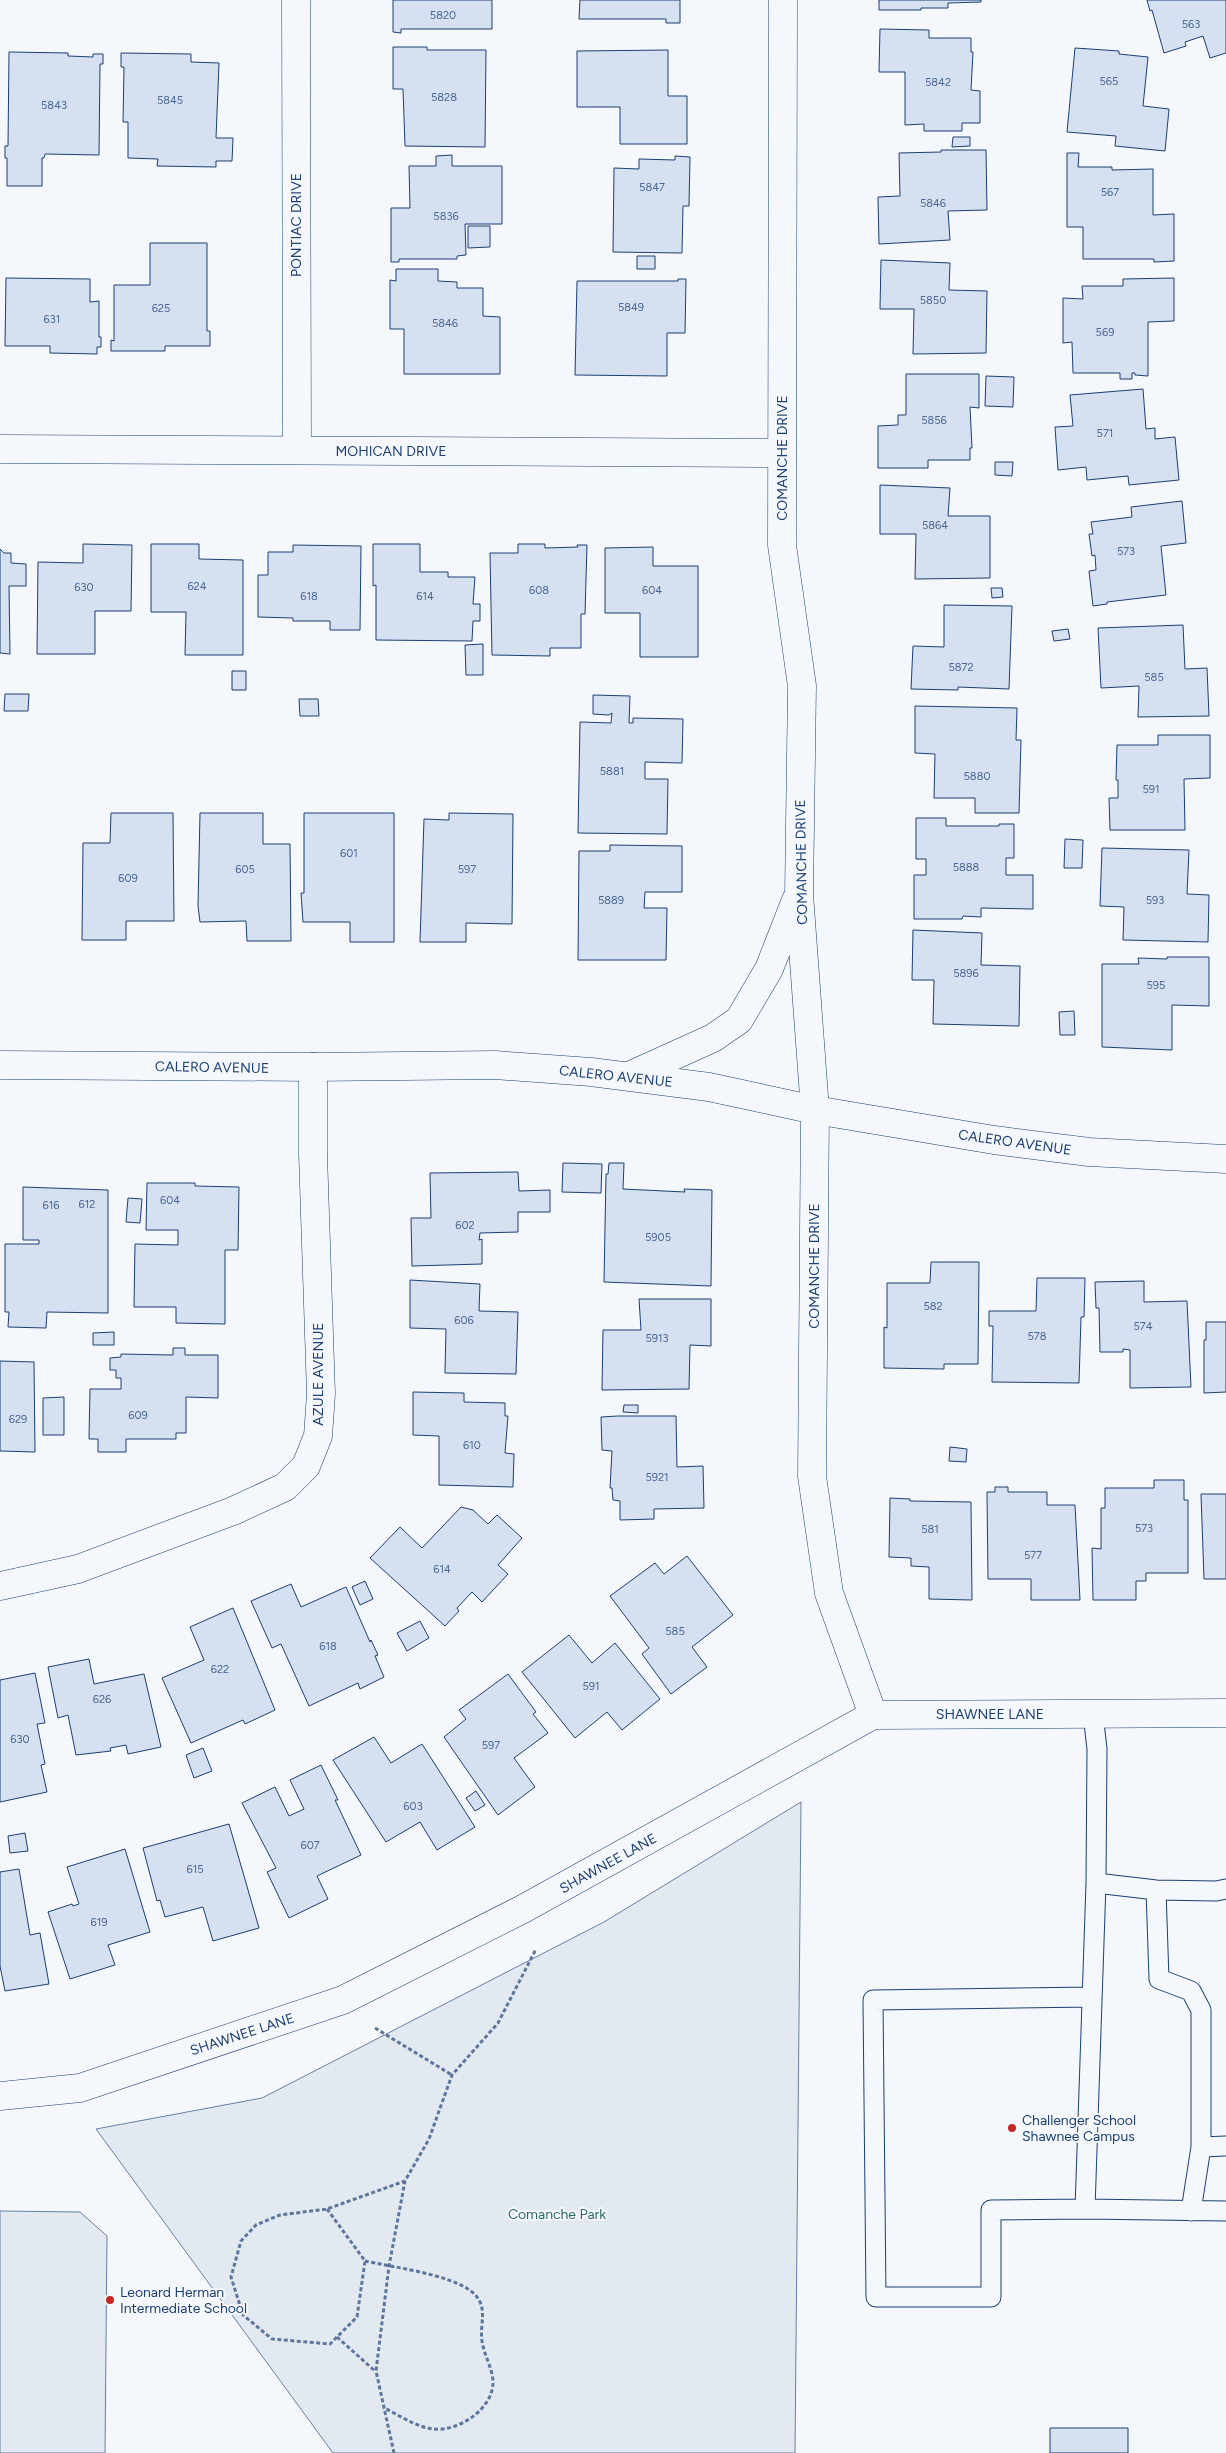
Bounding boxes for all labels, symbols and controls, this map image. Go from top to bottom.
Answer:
house number: 5820 [430,9,456,22]
house number: 563 [1182,18,1200,31]
house number: 565 [1100,75,1118,88]
house number: 5842 [925,76,951,89]
house number: 5828 [431,91,457,104]
house number: 5845 [157,94,183,107]
house number: 5843 [41,99,67,112]
street label: PONTIAC DRIVE [288,173,305,277]
house number: 5847 [639,181,665,194]
house number: 567 [1101,186,1119,199]
house number: 5846 [920,197,946,210]
house number: 5836 [433,210,459,223]
house number: 5850 [920,294,946,307]
house number: 5849 [618,301,644,314]
house number: 625 [152,302,170,315]
house number: 631 [44,313,60,326]
house number: 5846 [432,317,458,330]
house number: 569 [1096,326,1114,339]
street label: COMANCHE DRIVE [774,395,791,521]
house number: 5856 [921,414,947,427]
house number: 571 [1097,427,1113,440]
street label: MOHICAN DRIVE [335,443,447,460]
house number: 5864 [922,519,948,532]
house number: 573 [1117,545,1135,558]
house number: 624 [187,580,207,593]
house number: 630 [74,581,94,594]
house number: 608 [529,584,549,597]
house number: 604 [642,584,662,597]
house number: 618 [300,590,318,603]
house number: 614 [416,590,434,603]
house number: 5872 [948,661,974,674]
house number: 585 [1144,671,1164,684]
house number: 5881 [600,765,624,778]
house number: 5880 [964,770,990,783]
house number: 591 [1142,783,1160,796]
street label: COMANCHE DRIVE [792,799,811,925]
house number: 601 [340,847,358,860]
house number: 5888 [953,861,980,874]
house number: 605 [235,863,255,876]
house number: 597 [458,863,476,876]
house number: 609 [118,872,138,885]
house number: 5889 [598,894,624,907]
house number: 593 [1146,894,1164,907]
house number: 5896 [953,967,979,980]
house number: 595 [1147,979,1165,992]
street label: CALERO AVENUE [155,1058,269,1077]
street label: CALERO AVENUE [558,1062,674,1091]
street label: CALERO AVENUE [957,1126,1073,1159]
house number: 604 [160,1194,180,1207]
house number: 612 [79,1198,95,1211]
house number: 616 [43,1199,60,1212]
street label: COMANCHE DRIVE [806,1203,823,1329]
house number: 602 [455,1219,475,1232]
house number: 5905 [645,1231,671,1244]
house number: 582 [923,1300,943,1313]
house number: 606 [454,1314,474,1327]
house number: 574 [1133,1320,1153,1333]
street label: AZULE AVENUE [310,1322,327,1426]
house number: 578 [1028,1330,1047,1343]
house number: 5913 [645,1332,669,1345]
house number: 609 [128,1409,148,1422]
house number: 629 [9,1413,27,1426]
house number: 610 [463,1439,481,1452]
house number: 5921 [645,1471,669,1484]
house number: 573 [1135,1522,1153,1535]
house number: 581 [921,1523,939,1536]
house number: 577 [1024,1549,1042,1562]
house number: 614 [433,1563,451,1576]
house number: 585 [665,1625,685,1638]
house number: 618 [319,1640,337,1653]
house number: 622 [211,1663,229,1676]
house number: 591 [582,1680,600,1693]
house number: 626 [93,1693,111,1706]
street label: SHAWNEE LANE [936,1706,1044,1723]
house number: 630 [10,1733,30,1746]
house number: 597 [482,1739,500,1752]
house number: 603 [403,1800,423,1813]
street label: SHAWNEE LANE [557,1830,660,1897]
house number: 607 [300,1839,320,1852]
house number: 615 [186,1863,204,1876]
house number: 619 [91,1916,108,1929]
street label: SHAWNEE LANE [188,2010,296,2059]
place label: Challenger School Shawnee Campus [1022,2112,1136,2145]
marker: Challenger School Shawnee Campus [1006,2122,1018,2134]
park label: Comanche Park [508,2206,606,2223]
place label: Leonard Herman Intermediate School [120,2284,247,2317]
marker: Leonard Herman Intermediate School [104,2294,116,2306]

